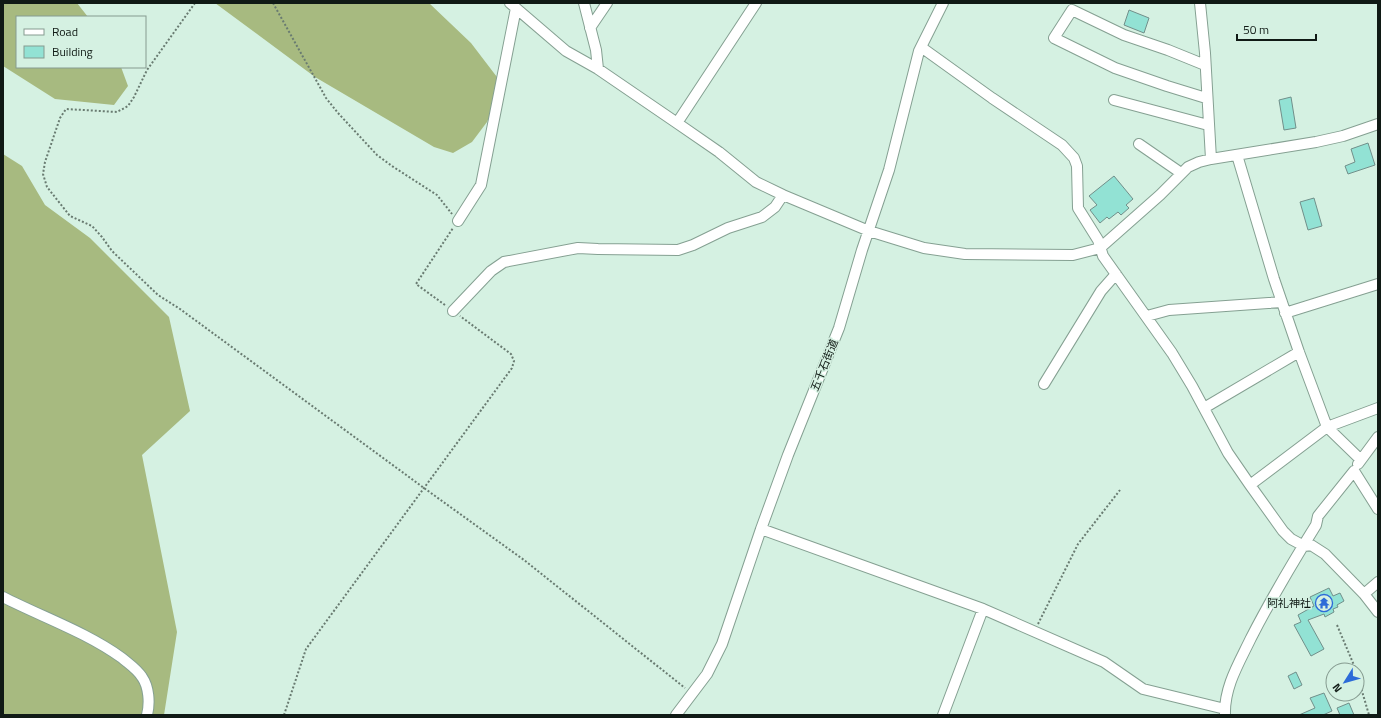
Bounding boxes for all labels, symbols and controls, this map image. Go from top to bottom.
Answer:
legend [16,16,146,68]
scale bar [1237,16,1316,42]
text: 50 m [1243,20,1269,39]
text: Road [52,22,78,41]
text: Building [52,42,93,61]
street label: 五千石街道 [806,337,842,393]
temple icon: 阿礼神社 [1314,593,1334,613]
place label: 阿礼神社 [1267,595,1311,611]
north arrow [1325,662,1365,702]
text: N [1328,680,1346,696]

